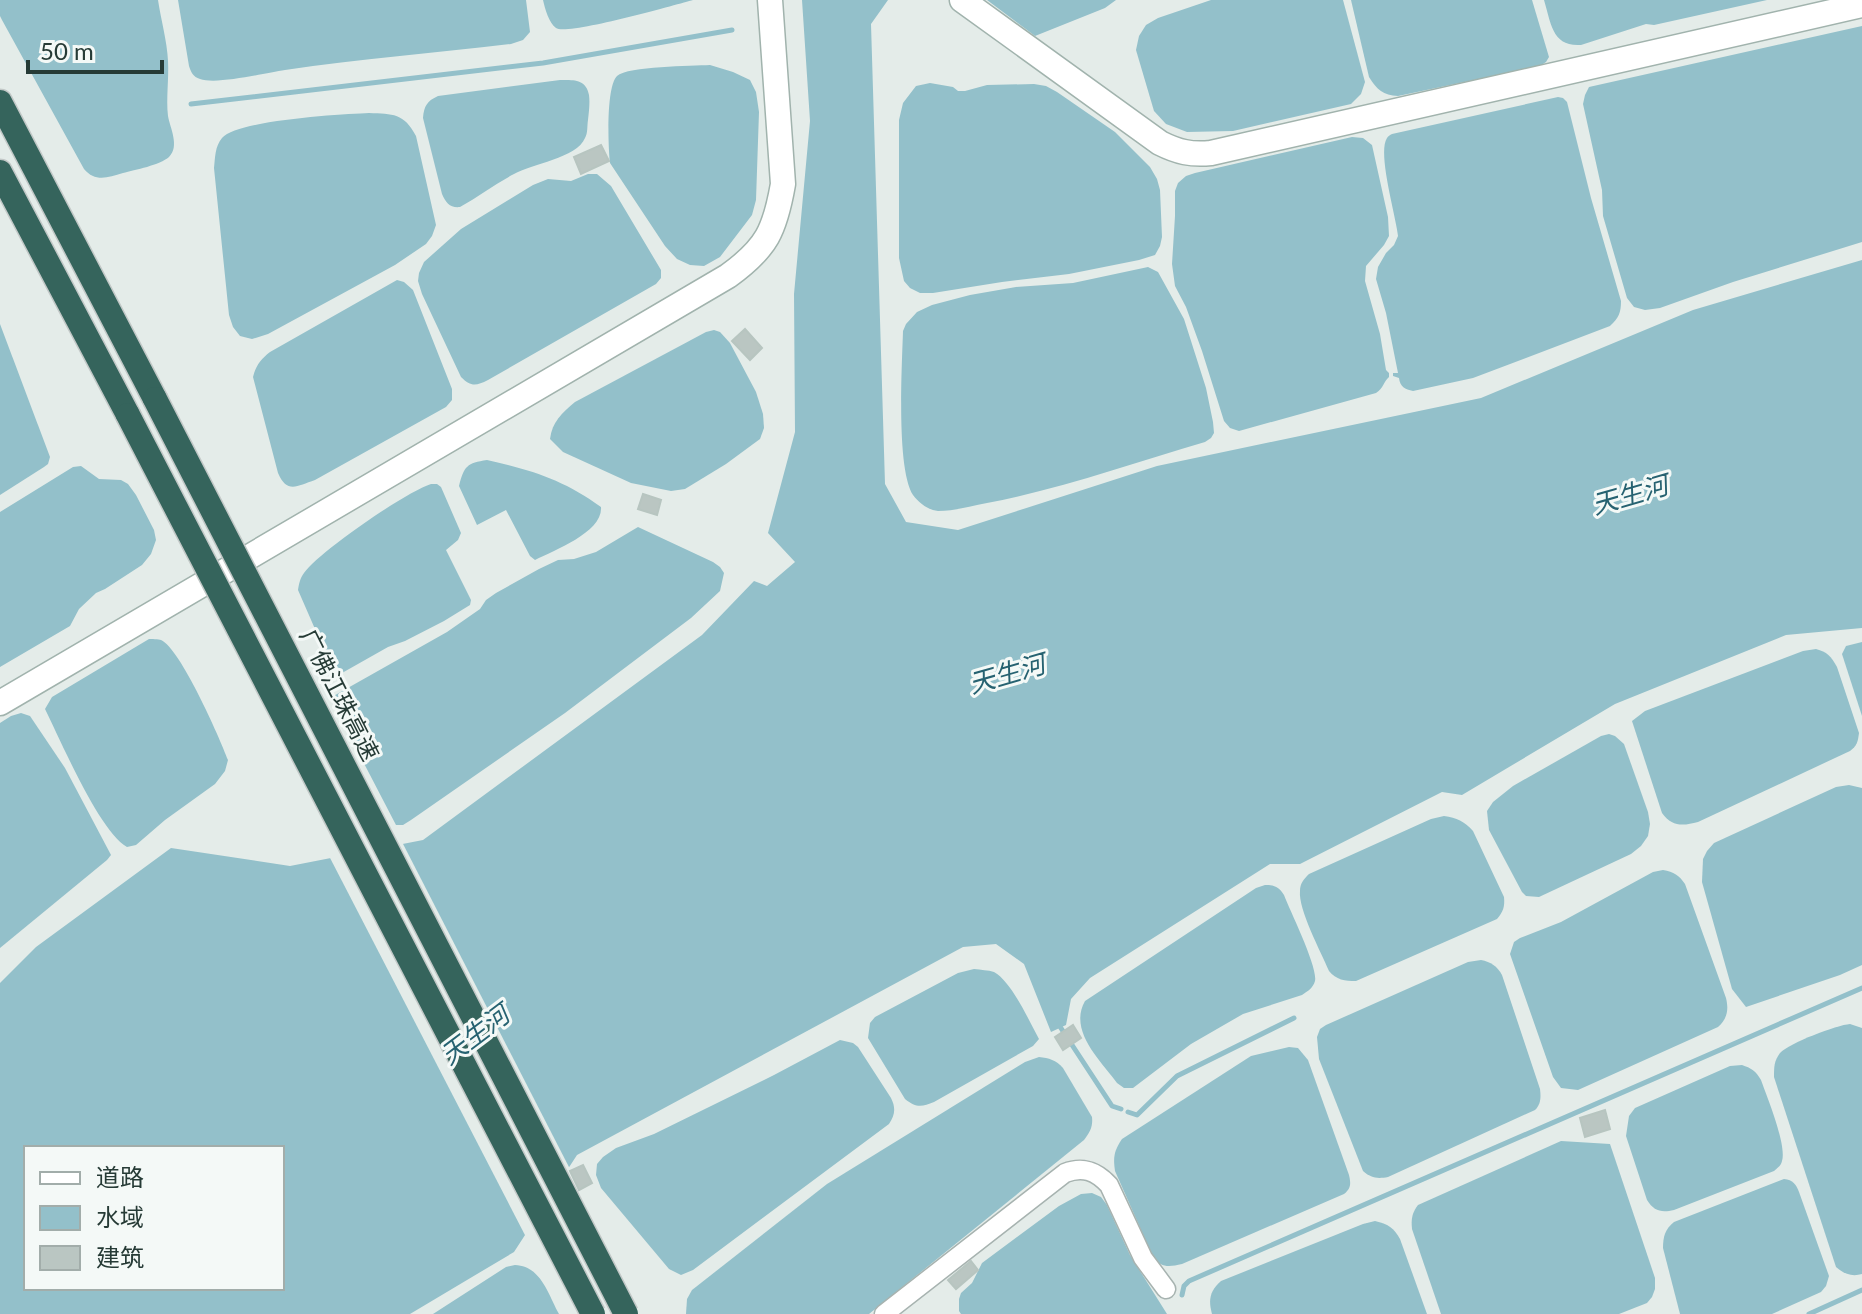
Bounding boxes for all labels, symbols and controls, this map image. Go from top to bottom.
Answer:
scale bar [28,24,162,74]
text: 50 m [40,36,94,65]
water label: 天生河 [1588,467,1676,520]
street label: 广佛江珠高速 [295,624,386,765]
water label: 天生河 [965,646,1053,699]
water label: 天生河 [434,995,519,1070]
legend [24,1146,284,1290]
text: 道路 [96,1162,144,1191]
text: 水域 [96,1202,144,1231]
text: 建筑 [96,1242,144,1271]

